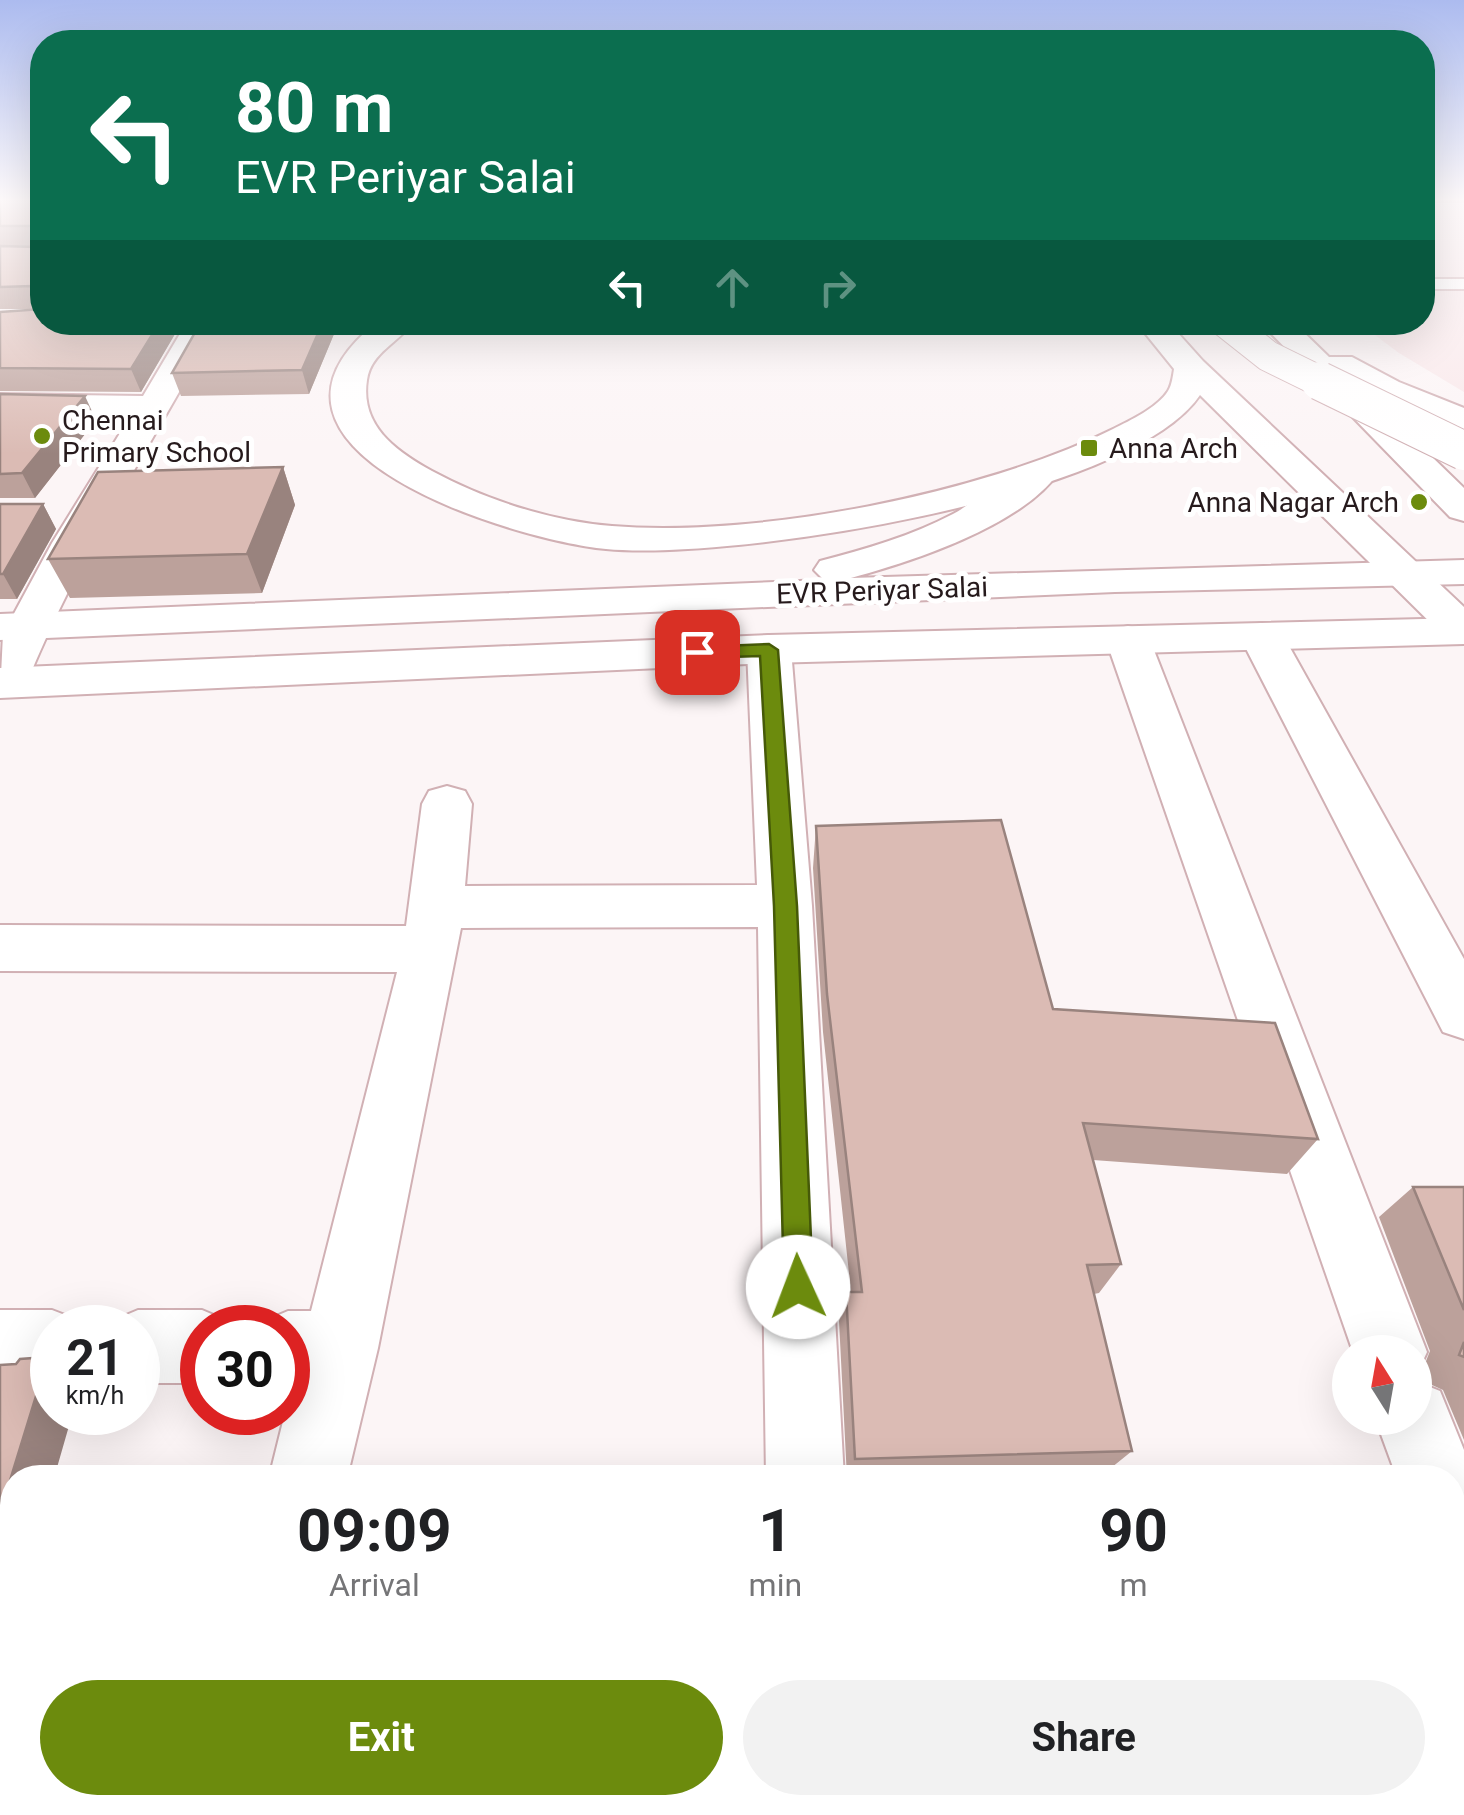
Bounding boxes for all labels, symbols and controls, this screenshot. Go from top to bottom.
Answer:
text: 80 m [235,67,393,149]
icon: left [70,70,200,200]
text: EVR Periyar Salai [235,151,576,204]
icon: left [600,260,655,315]
icon: ahead [705,260,760,315]
icon: right [810,260,865,315]
place label: Chennai Primary School [62,404,251,469]
marker: Chennai Primary School [31,425,53,447]
place label: Anna Arch [1109,432,1238,465]
marker: Anna Arch [1078,437,1100,459]
place label: Anna Nagar Arch [1187,486,1399,519]
marker: Anna Nagar Arch [1408,491,1430,513]
street label: EVR Periyar Salai [776,570,989,611]
pin [655,610,740,695]
icon: arrive [670,625,725,680]
position arrow [746,1235,850,1339]
speed limit sign: 30 [180,1305,310,1435]
text: 21 [66,1329,124,1387]
north arrow [1332,1335,1432,1435]
map controls [1332,1335,1432,1435]
text: km/h [66,1381,124,1410]
text: 09:09 [297,1495,452,1566]
text: 1 [758,1495,793,1566]
text: 90 [1099,1495,1168,1566]
text: Arrival [329,1566,420,1604]
text: min [749,1566,802,1604]
text: m [1120,1566,1148,1604]
button: Exit [40,1680,723,1795]
button: Share [743,1680,1425,1795]

